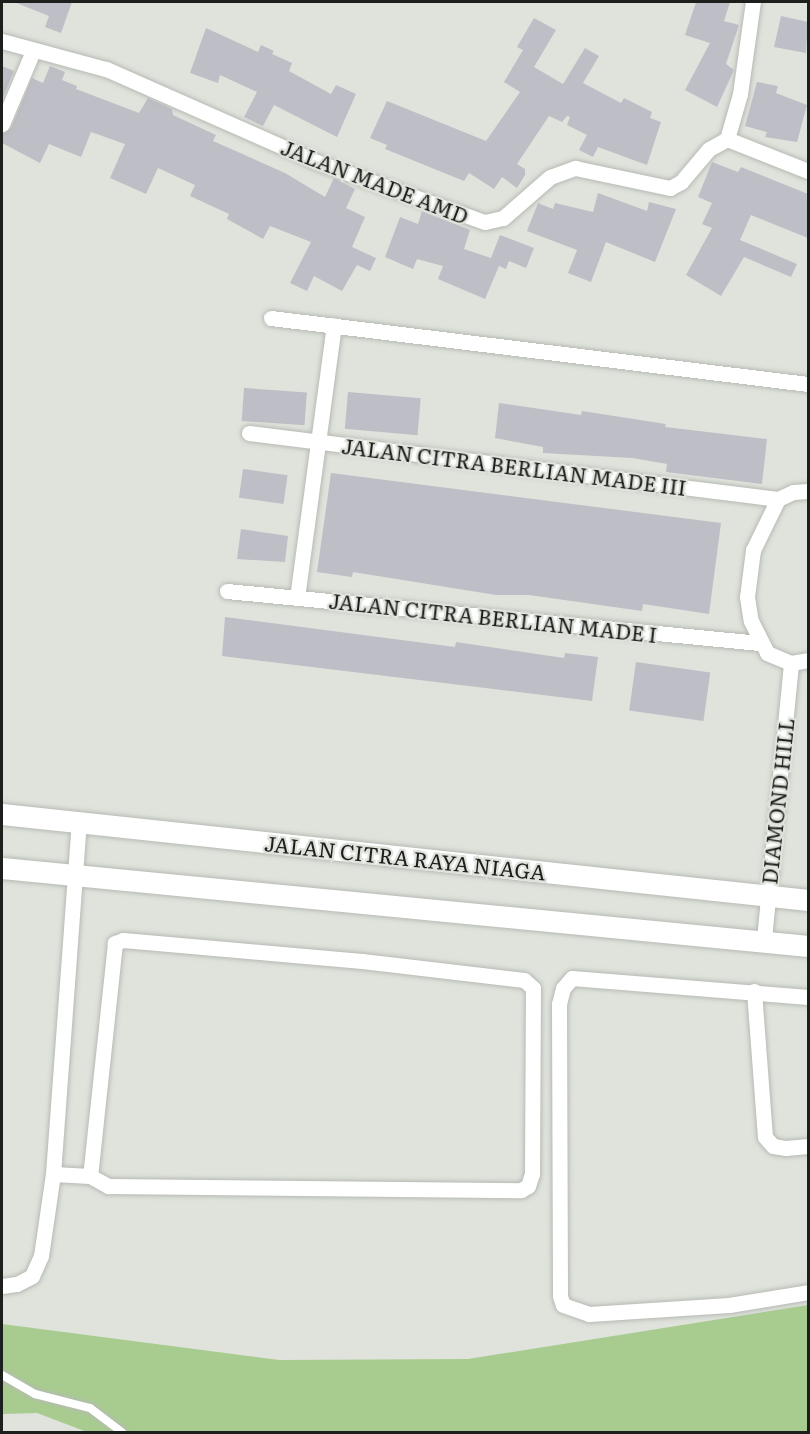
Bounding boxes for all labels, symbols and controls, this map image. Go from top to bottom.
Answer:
street label: JALAN MADE AMD [278,134,472,228]
street label: JALAN CITRA BERLIAN MADE III [340,432,688,500]
street label: JALAN CITRA BERLIAN MADE I [328,587,658,647]
street label: DIAMOND HILL [756,716,798,886]
street label: JALAN CITRA RAYA NIAGA [263,830,547,884]

